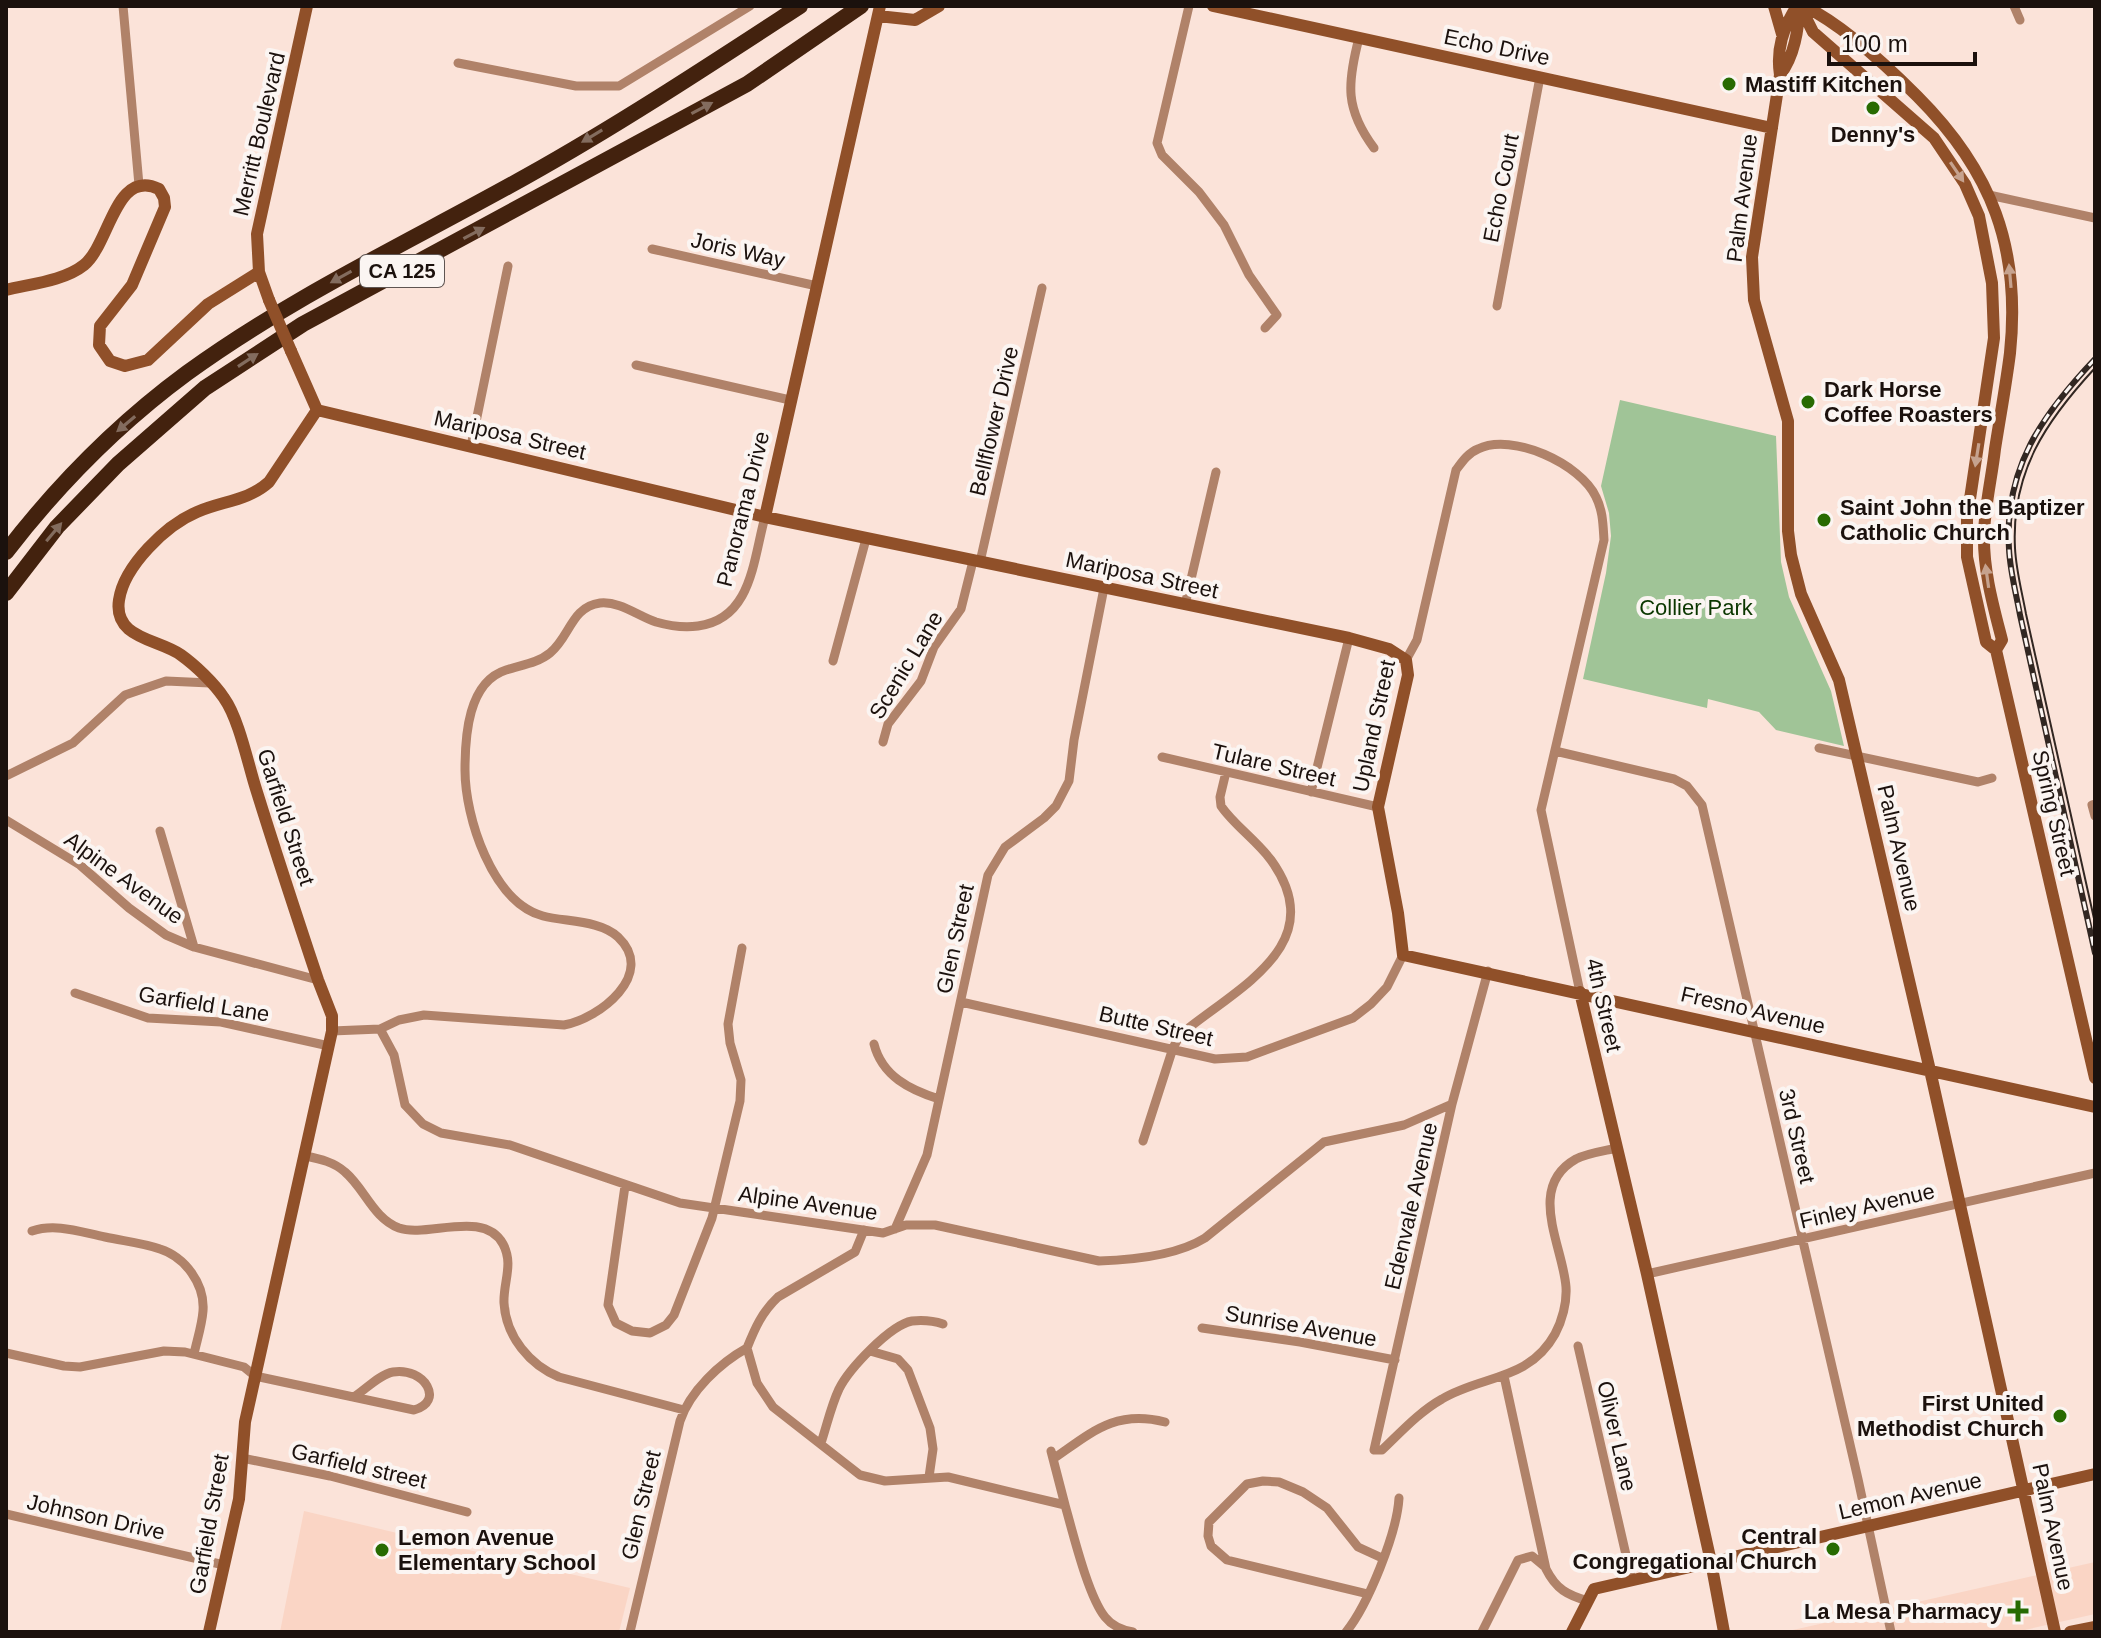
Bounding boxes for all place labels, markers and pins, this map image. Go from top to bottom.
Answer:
place label: Mastiff Kitchen [1745,72,1903,97]
marker: Mastiff Kitchen [1720,75,1738,93]
marker: Denny's [1864,99,1882,117]
place label: Denny's [1831,122,1915,147]
place label: Dark Horse Coffee Roasters [1824,377,1993,427]
marker: Dark Horse Coffee Roasters [1799,393,1817,411]
place label: Saint John the Baptizer Catholic Church [1840,495,2085,545]
marker: Saint John the Baptizer Catholic Church [1815,511,1833,529]
place label: First United Methodist Church [1857,1391,2044,1441]
marker: First United Methodist Church [2051,1407,2069,1425]
place label: Central Congregational Church [1573,1524,1817,1574]
place label: Lemon Avenue Elementary School [398,1525,596,1575]
marker: Central Congregational Church [1824,1540,1842,1558]
marker: Lemon Avenue Elementary School [373,1541,391,1559]
place label: La Mesa Pharmacy [1804,1599,2003,1624]
marker: La Mesa Pharmacy [2009,1602,2027,1620]

